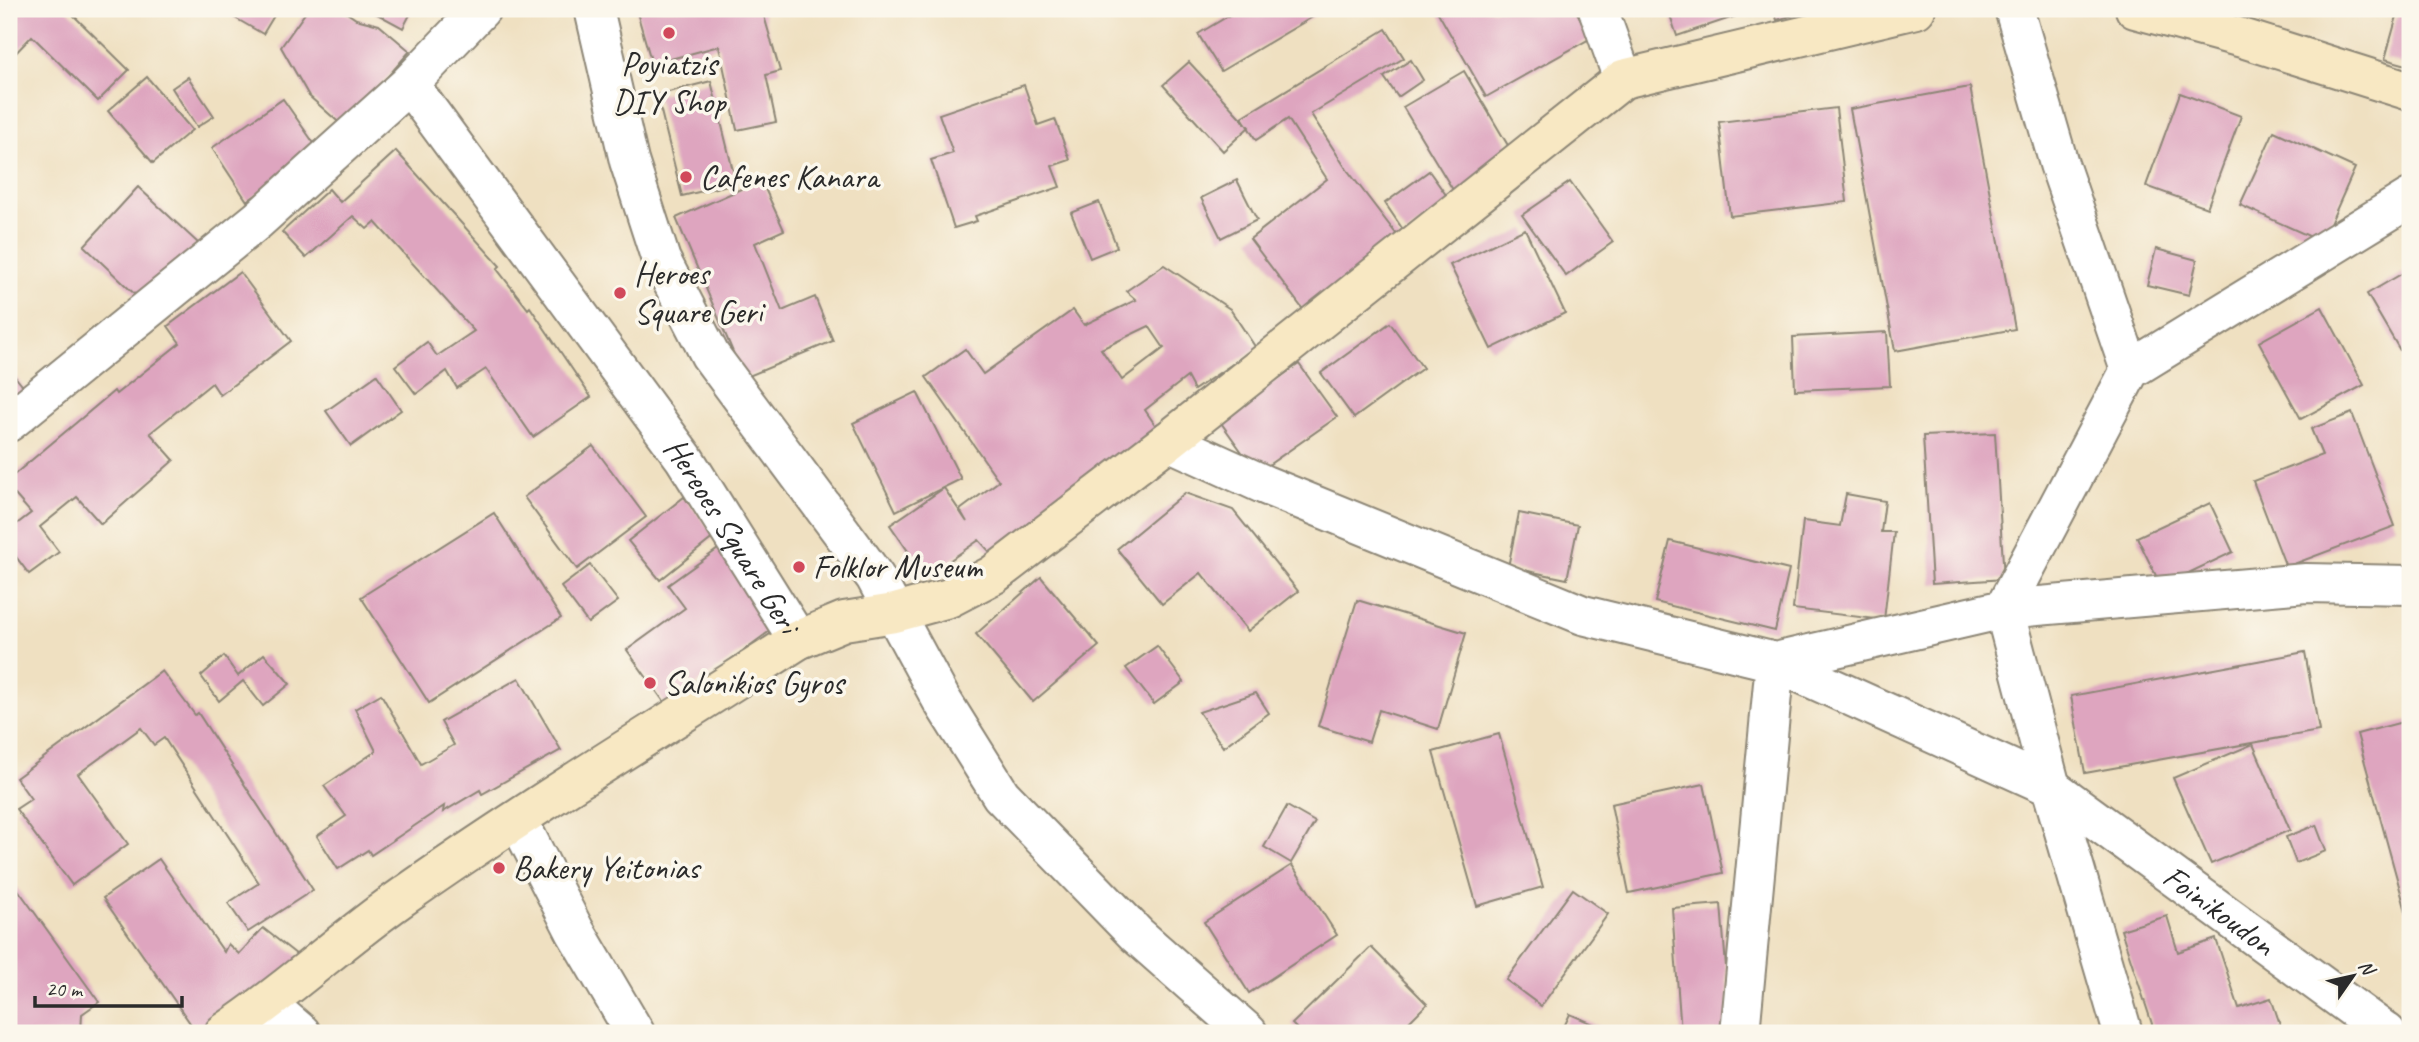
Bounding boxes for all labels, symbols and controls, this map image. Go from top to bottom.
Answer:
marker: Poyiatzis DIY Shop [661,25,677,41]
place label: Poyiatzis DIY Shop [613,43,728,123]
place label: Cafenes Kanara [700,156,881,198]
marker: Cafenes Kanara [678,169,694,185]
place label: Heroes Square Geri [634,253,766,333]
marker: Heroes Square Geri [612,285,628,301]
street label: Hereoes Square Geri [655,429,811,644]
place label: Folklor Museum [813,546,984,588]
marker: Folklor Museum [791,559,807,575]
place label: Salonikios Gyros [664,662,846,704]
marker: Salonikios Gyros [642,675,658,691]
place label: Bakery Yeitonias [513,847,702,889]
street label: Foinikoudon [2155,855,2284,966]
marker: Bakery Yeitonias [491,860,507,876]
north arrow [2318,940,2388,1010]
text: N [2353,955,2381,981]
scale bar [35,965,182,1009]
text: 20 m [46,976,84,1002]

